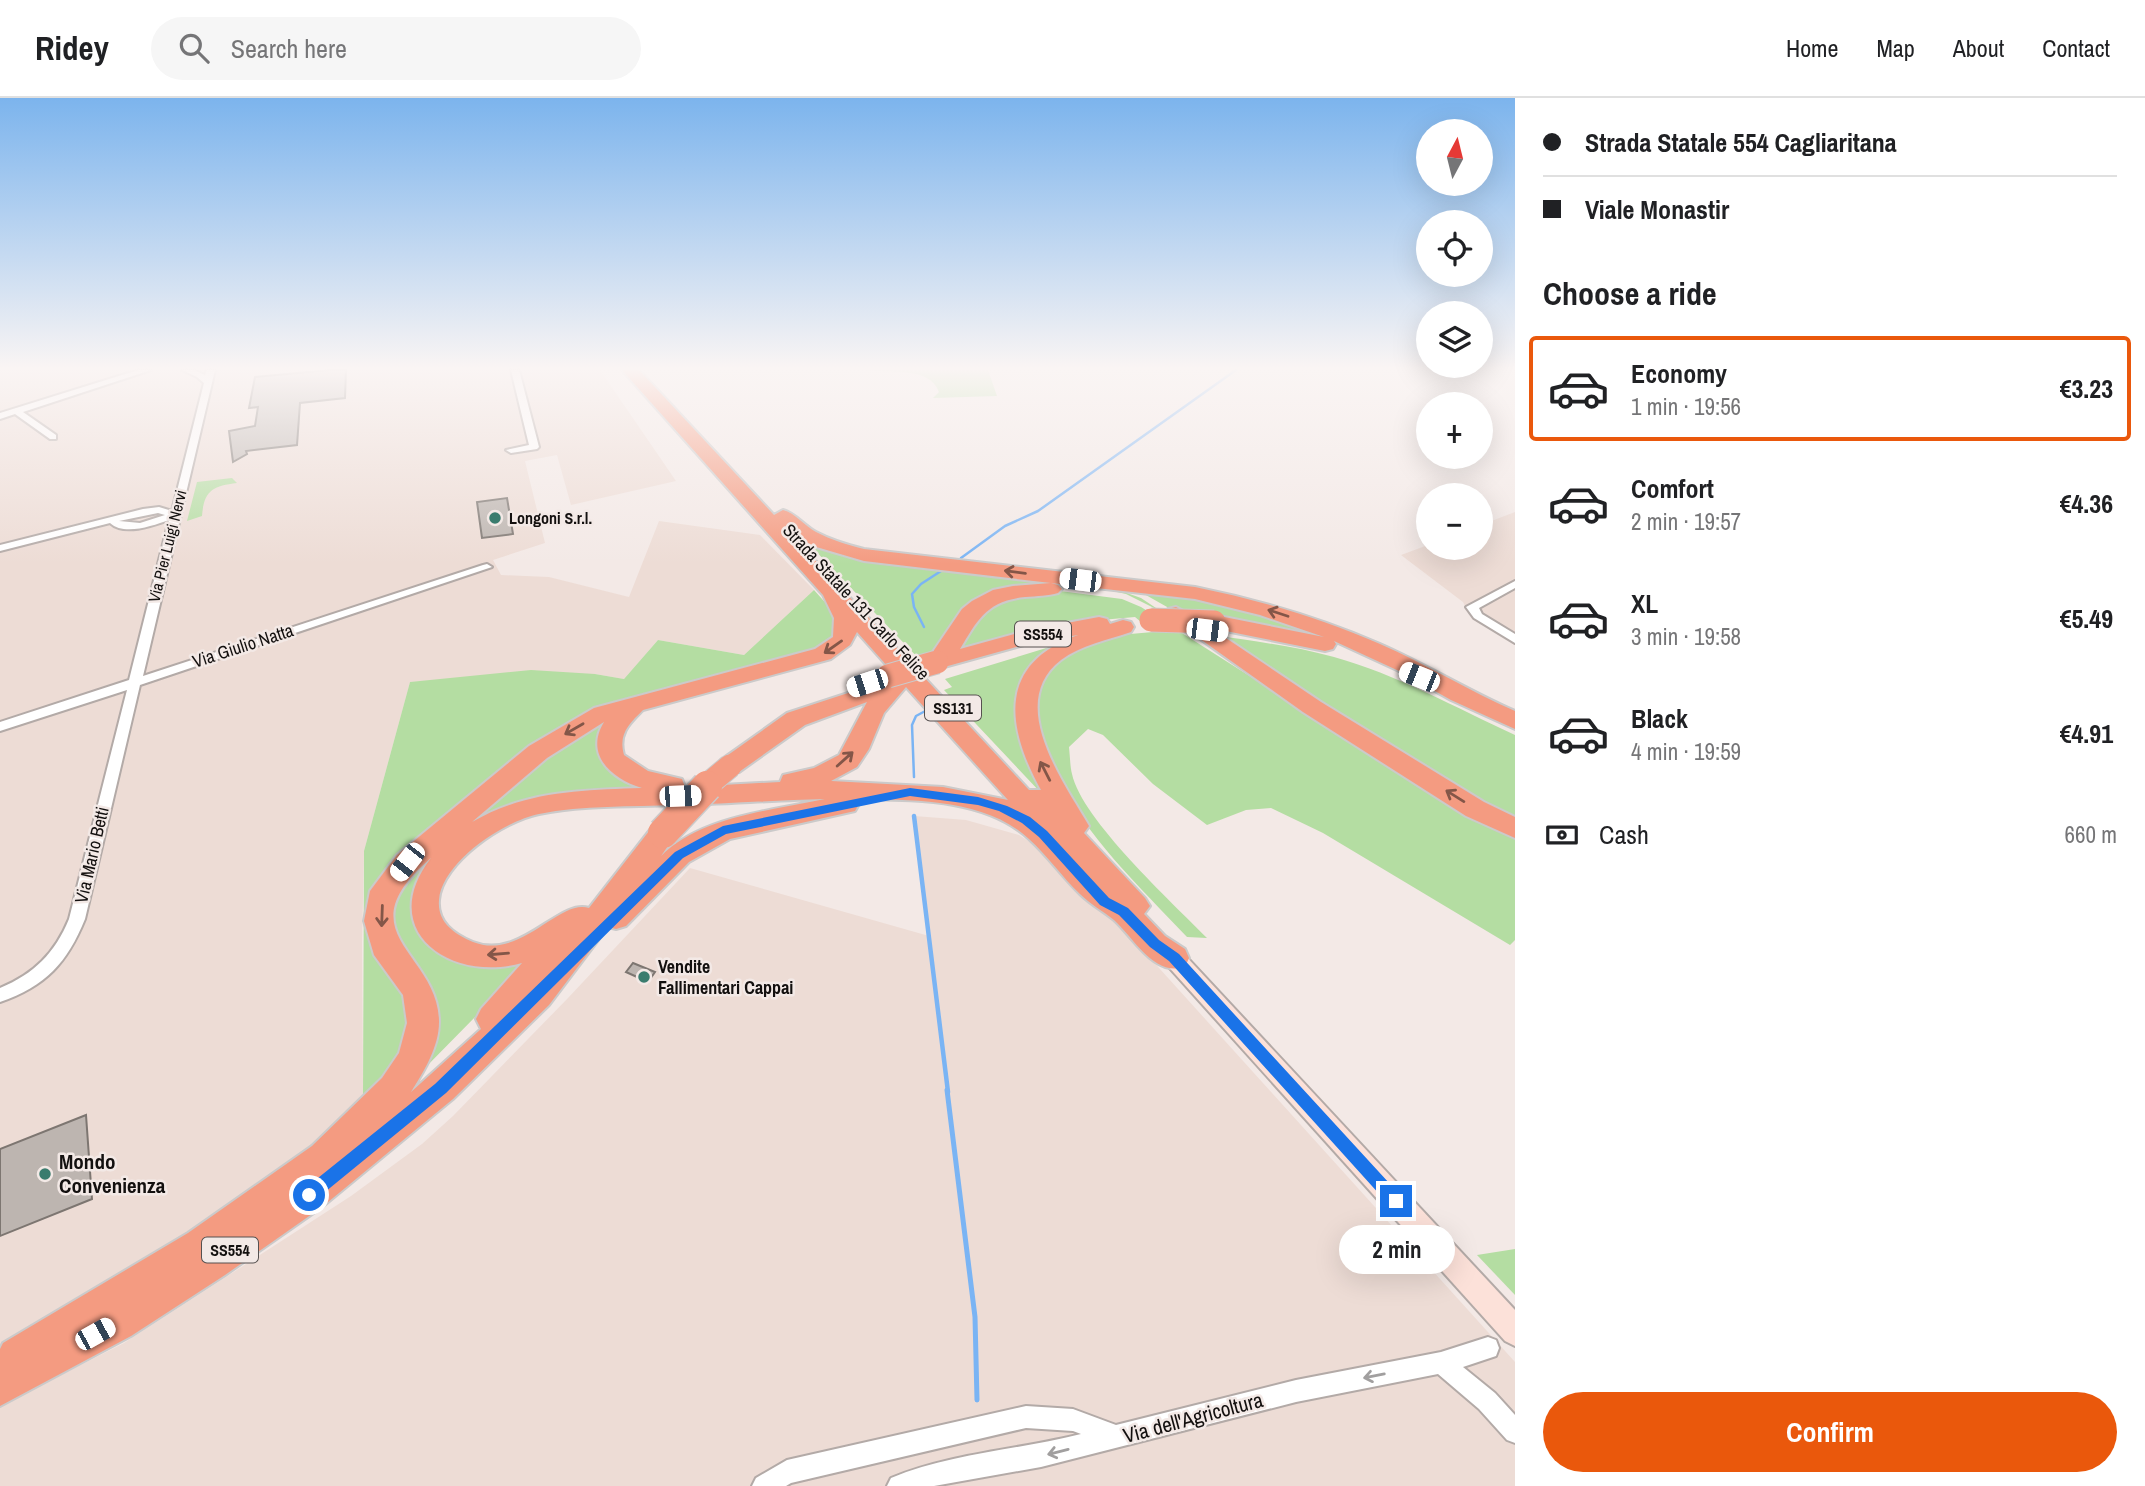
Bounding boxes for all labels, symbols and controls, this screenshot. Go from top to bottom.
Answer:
search box [151,17,641,80]
text: Ridey [35,26,109,70]
icon: search [175,29,213,67]
text: Search here [231,31,347,66]
text: Home [1786,32,1838,64]
text: Map [1876,32,1915,64]
text: About [1953,32,2004,64]
text: Contact [2042,32,2110,64]
north arrow [1416,119,1493,196]
map controls [1416,119,1493,560]
text: Strada Statale 554 Cagliaritana [1585,125,1897,160]
text: Viale Monastir [1585,192,1729,227]
button: locate [1416,210,1493,287]
text: Choose a ride [1543,272,1717,315]
button: layers [1416,301,1493,378]
text: Economy [1631,356,1727,391]
icon: car [1547,357,1610,420]
text: €3.23 [2060,371,2113,406]
text: 1 min · 19:56 [1631,391,1741,422]
button: + [1416,392,1493,469]
text: Comfort [1631,471,1714,506]
icon: car [1547,472,1610,535]
button: − [1416,483,1493,560]
text: €4.36 [2060,486,2113,521]
street label: Via Pier Luigi Nervi [142,488,192,604]
text: 2 min · 19:57 [1631,506,1741,537]
place label: Longoni S.r.l. [509,507,592,529]
marker: Longoni S.r.l. [487,510,503,526]
street label: Strada Statale 131 Carlo Felice [777,518,935,685]
one-way arrow [1004,566,1027,579]
car [1058,567,1103,593]
text: XL [1631,586,1658,621]
icon: car [1547,587,1610,650]
text: €5.49 [2060,601,2113,636]
one-way arrow [1267,605,1289,618]
street label: Via Giulio Natta [189,617,297,674]
car [1185,617,1230,643]
text: 3 min · 19:58 [1631,621,1741,652]
road number: SS554 [1015,622,1071,646]
one-way arrow [824,640,843,654]
car [1396,659,1443,695]
car [844,667,891,699]
road number: SS131 [925,695,981,720]
text: Black [1631,701,1688,736]
icon: car [1547,702,1610,765]
text: €4.91 [2060,716,2113,751]
one-way arrow [564,723,585,736]
text: 4 min · 19:59 [1631,736,1741,767]
one-way arrow [836,751,854,768]
one-way arrow [1037,761,1051,782]
car [659,785,702,807]
one-way arrow [1445,789,1465,803]
street label: Via Mario Betti [68,804,115,906]
icon: cash [1543,816,1581,854]
text: Cash [1599,817,1649,852]
text: 660 m [2065,819,2117,850]
car [386,839,429,885]
one-way arrow [375,904,388,927]
one-way arrow [487,948,510,961]
place label: Vendite Fallimentari Cappai [658,954,793,1000]
marker: Vendite Fallimentari Cappai [636,969,652,985]
place label: Mondo Convenienza [59,1147,166,1200]
marker: Mondo Convenienza [37,1166,53,1182]
route start [293,1179,325,1211]
route end [1380,1185,1412,1217]
callout: 2 min [1338,1226,1454,1274]
text: 2 min [1372,1234,1422,1265]
road number: SS554 [202,1238,258,1262]
car [72,1315,119,1353]
one-way arrow [1363,1369,1386,1383]
street label: Via dell'Agricoltura [1120,1385,1266,1450]
button: Confirm [1543,1392,2117,1472]
one-way arrow [1047,1446,1070,1459]

